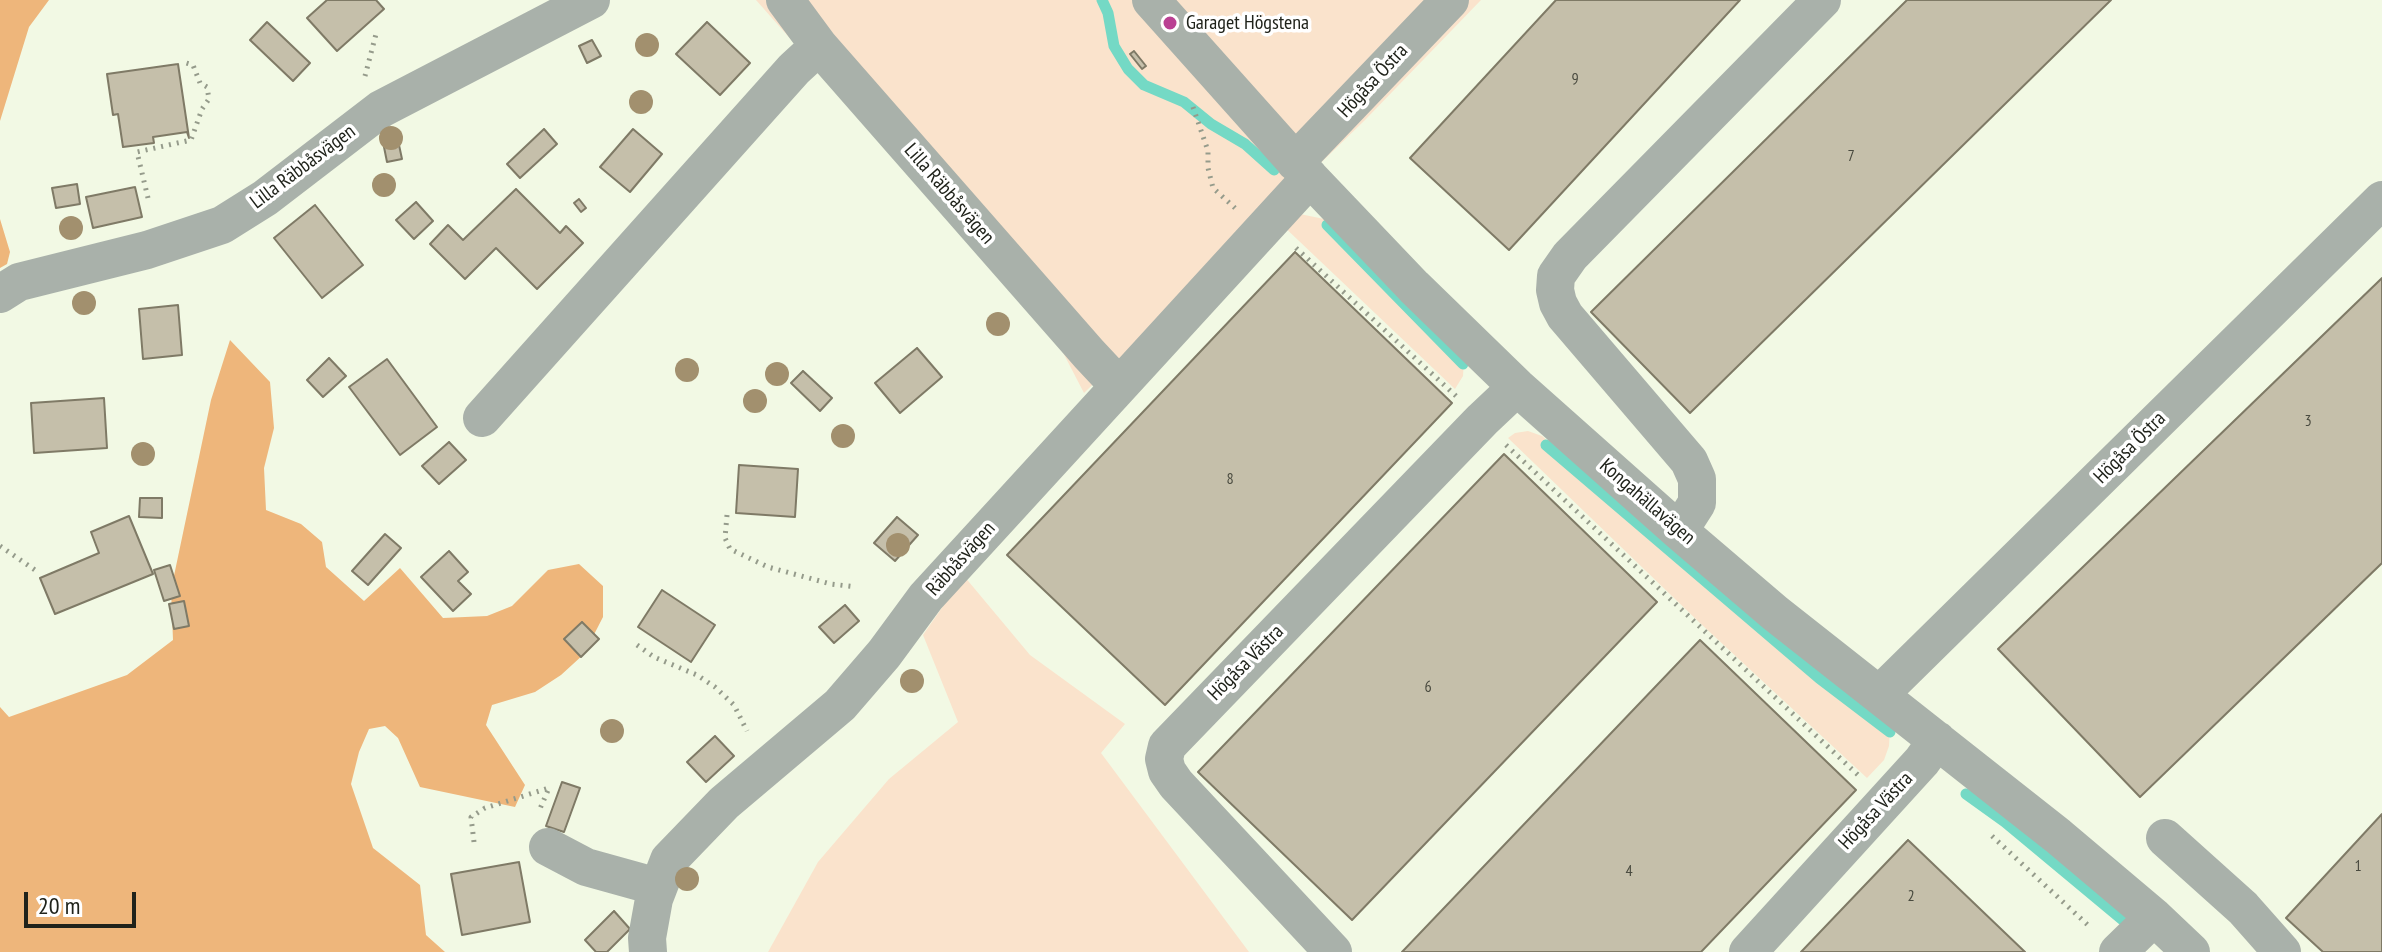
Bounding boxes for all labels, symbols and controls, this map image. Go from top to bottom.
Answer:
place label: Garaget Högstena [1186,11,1309,35]
marker: Garaget Högstena [1161,14,1179,32]
street label: Högåsa Östra [1333,39,1413,123]
house number: 9 [1571,69,1579,89]
street label: Lilla Räbbåsvägen [246,120,360,214]
street label: Lilla Räbbåsvägen [899,139,999,249]
house number: 7 [1847,146,1855,166]
street label: Högåsa Östra [2089,407,2171,489]
house number: 3 [2304,411,2312,431]
street label: Kongahällavägen [1594,454,1700,550]
house number: 8 [1226,469,1234,489]
street label: Räbbåsvägen [922,517,1000,601]
street label: Högåsa Västra [1203,620,1289,706]
house number: 6 [1424,677,1432,697]
street label: Högåsa Västra [1834,767,1918,855]
house number: 1 [2354,856,2362,876]
house number: 4 [1625,861,1633,881]
scale bar [28,876,140,926]
house number: 2 [1907,886,1915,906]
text: 20 m [38,890,80,921]

